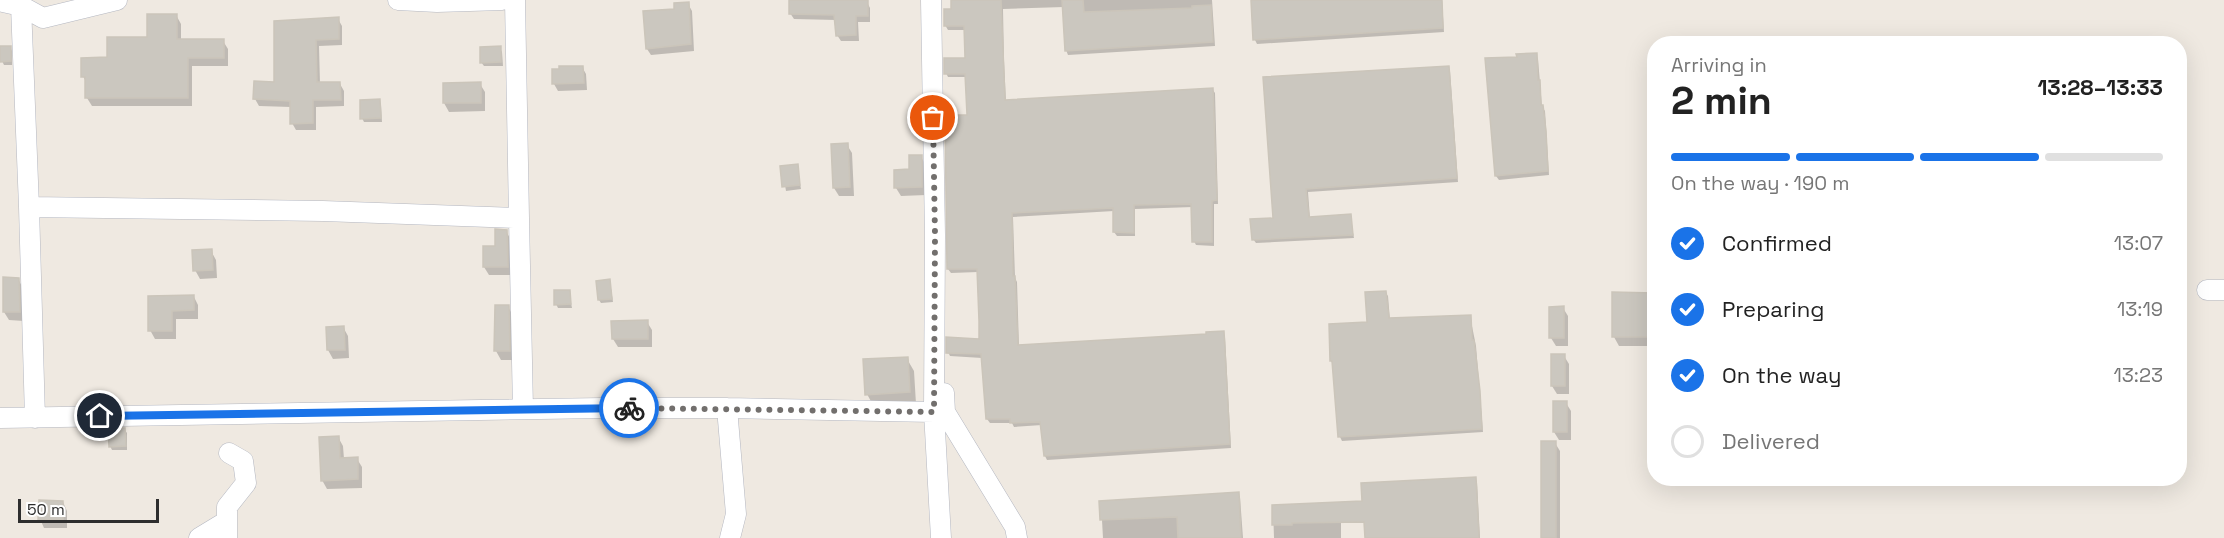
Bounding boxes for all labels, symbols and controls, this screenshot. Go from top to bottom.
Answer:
text: Arriving in [1671,52,1767,78]
text: 13:28–13:33 [2037,73,2163,101]
text: 2 min [1671,76,1772,125]
pin [907,92,958,143]
icon: bag [916,101,949,134]
text: On the way · 190 m [1671,170,1849,196]
icon: check [1671,227,1704,260]
text: Confirmed [1722,229,1832,257]
text: 13:07 [2114,230,2163,256]
icon: check [1671,293,1704,326]
text: Preparing [1722,295,1824,323]
text: 13:19 [2117,296,2163,322]
icon: check [1671,359,1704,392]
text: On the way [1722,361,1841,389]
text: 13:23 [2113,362,2163,388]
courier [599,378,659,438]
pin [74,390,125,441]
icon: bike [613,392,646,425]
icon: home [83,399,116,432]
text: Delivered [1722,427,1820,455]
scale bar [18,496,159,524]
text: 50 m [27,499,65,520]

